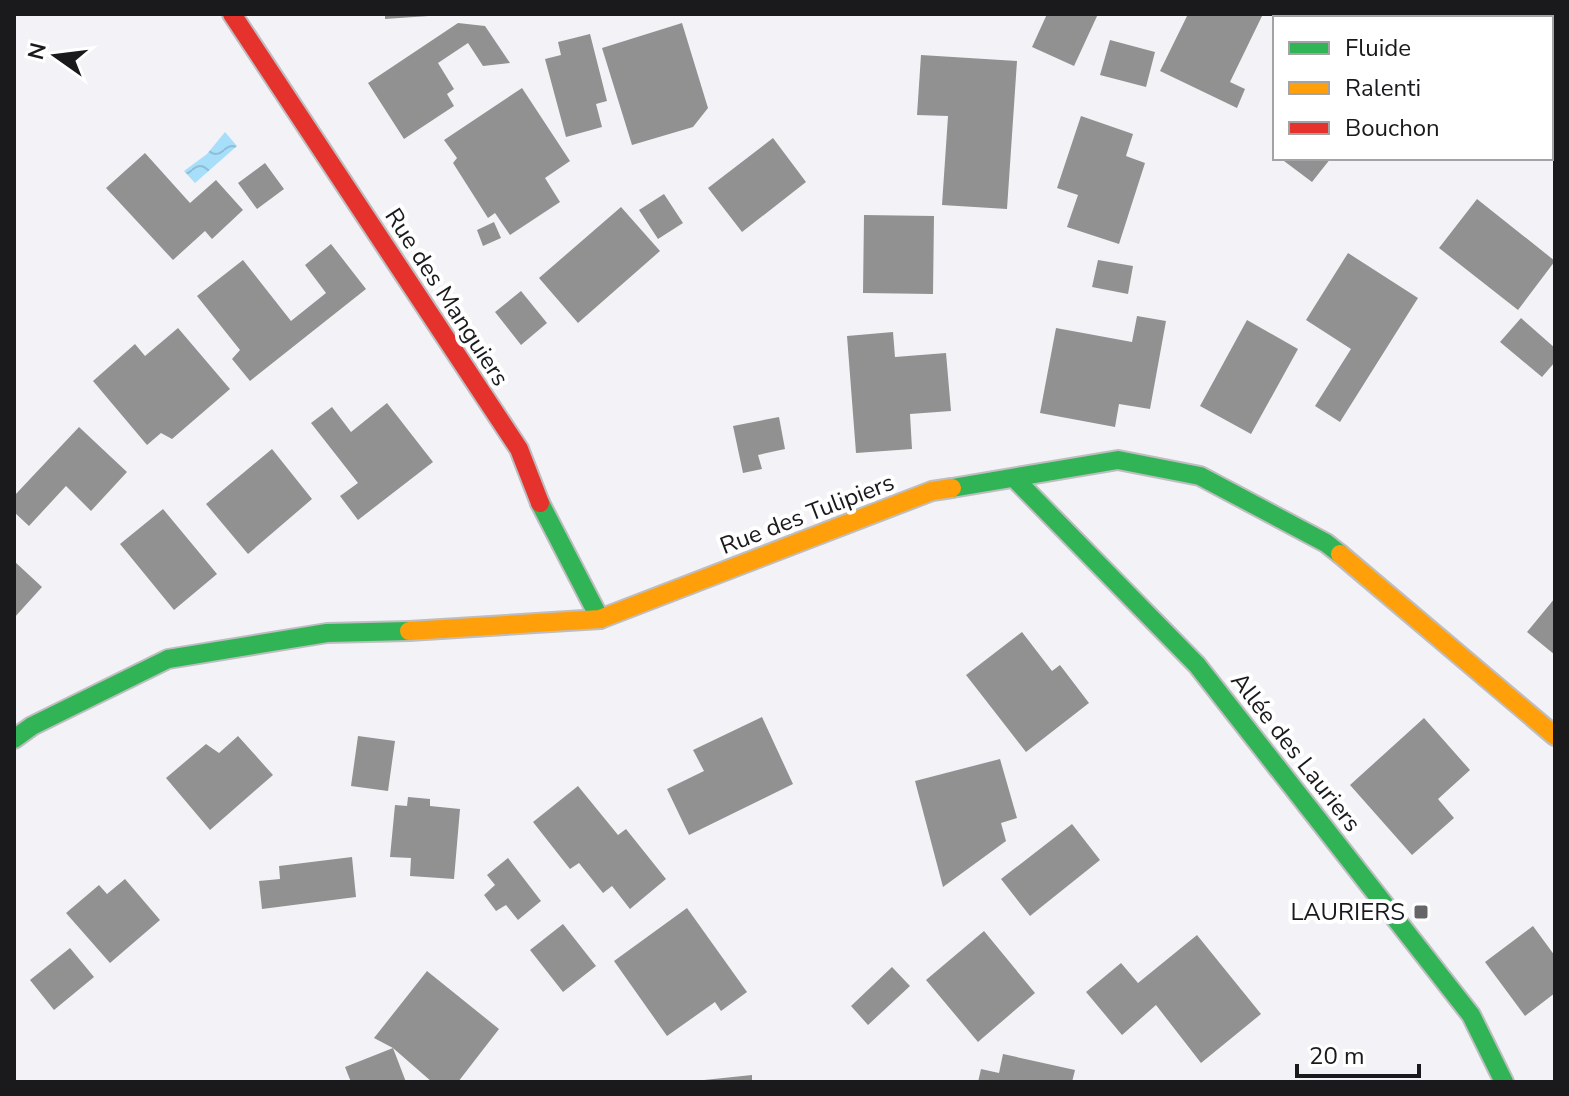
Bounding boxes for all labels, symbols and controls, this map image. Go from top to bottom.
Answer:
north arrow [16,16,96,96]
legend [1273,16,1553,160]
text: Fluide [1345,32,1411,64]
text: N [21,40,54,63]
text: Ralenti [1345,72,1421,104]
text: Bouchon [1345,112,1440,144]
street label: Rue des Manguiers [378,202,516,392]
street label: Rue des Tulipiers [715,466,899,562]
street label: Allée des Lauriers [1224,666,1368,838]
place label: LAURIERS [1291,896,1405,928]
marker: LAURIERS [1412,903,1430,921]
scale bar [1297,1028,1419,1078]
text: 20 m [1309,1040,1365,1072]

